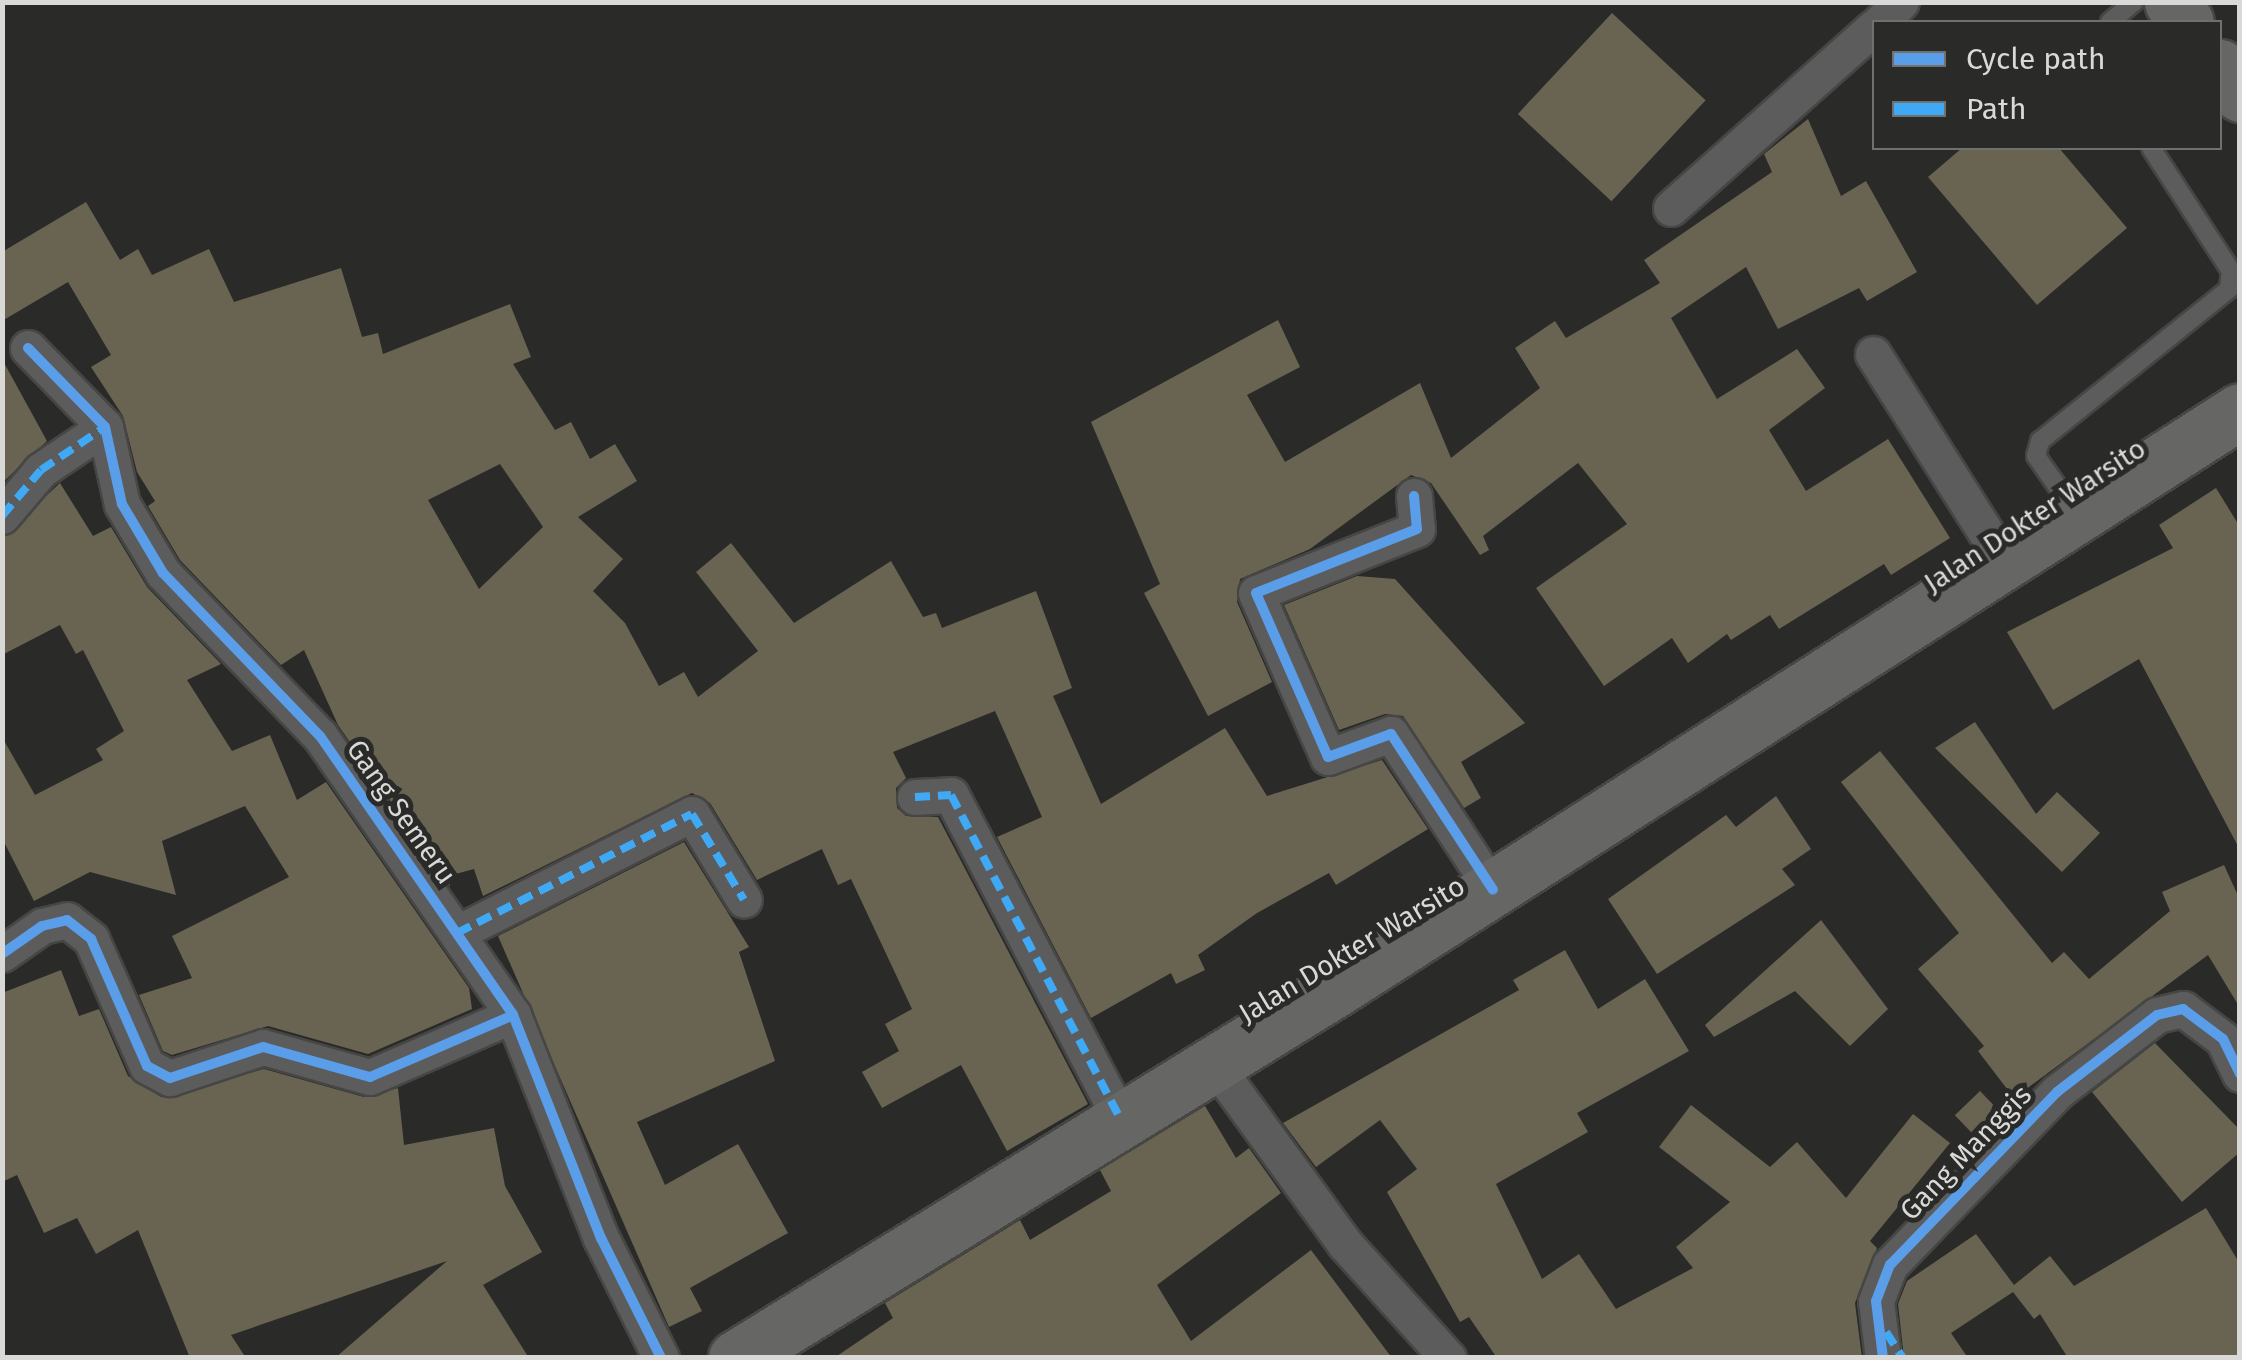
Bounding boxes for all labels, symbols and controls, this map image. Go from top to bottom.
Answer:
legend [1872,20,2222,150]
text: Cycle path [1966,41,2105,77]
text: Path [1966,91,2027,127]
street label: Jalan Dokter Warsito [1918,432,2152,600]
street label: Gang Semeru [339,733,463,891]
street label: Jalan Dokter Warsito [1233,869,1471,1031]
street label: Gang Manggis [1893,1078,2039,1228]

